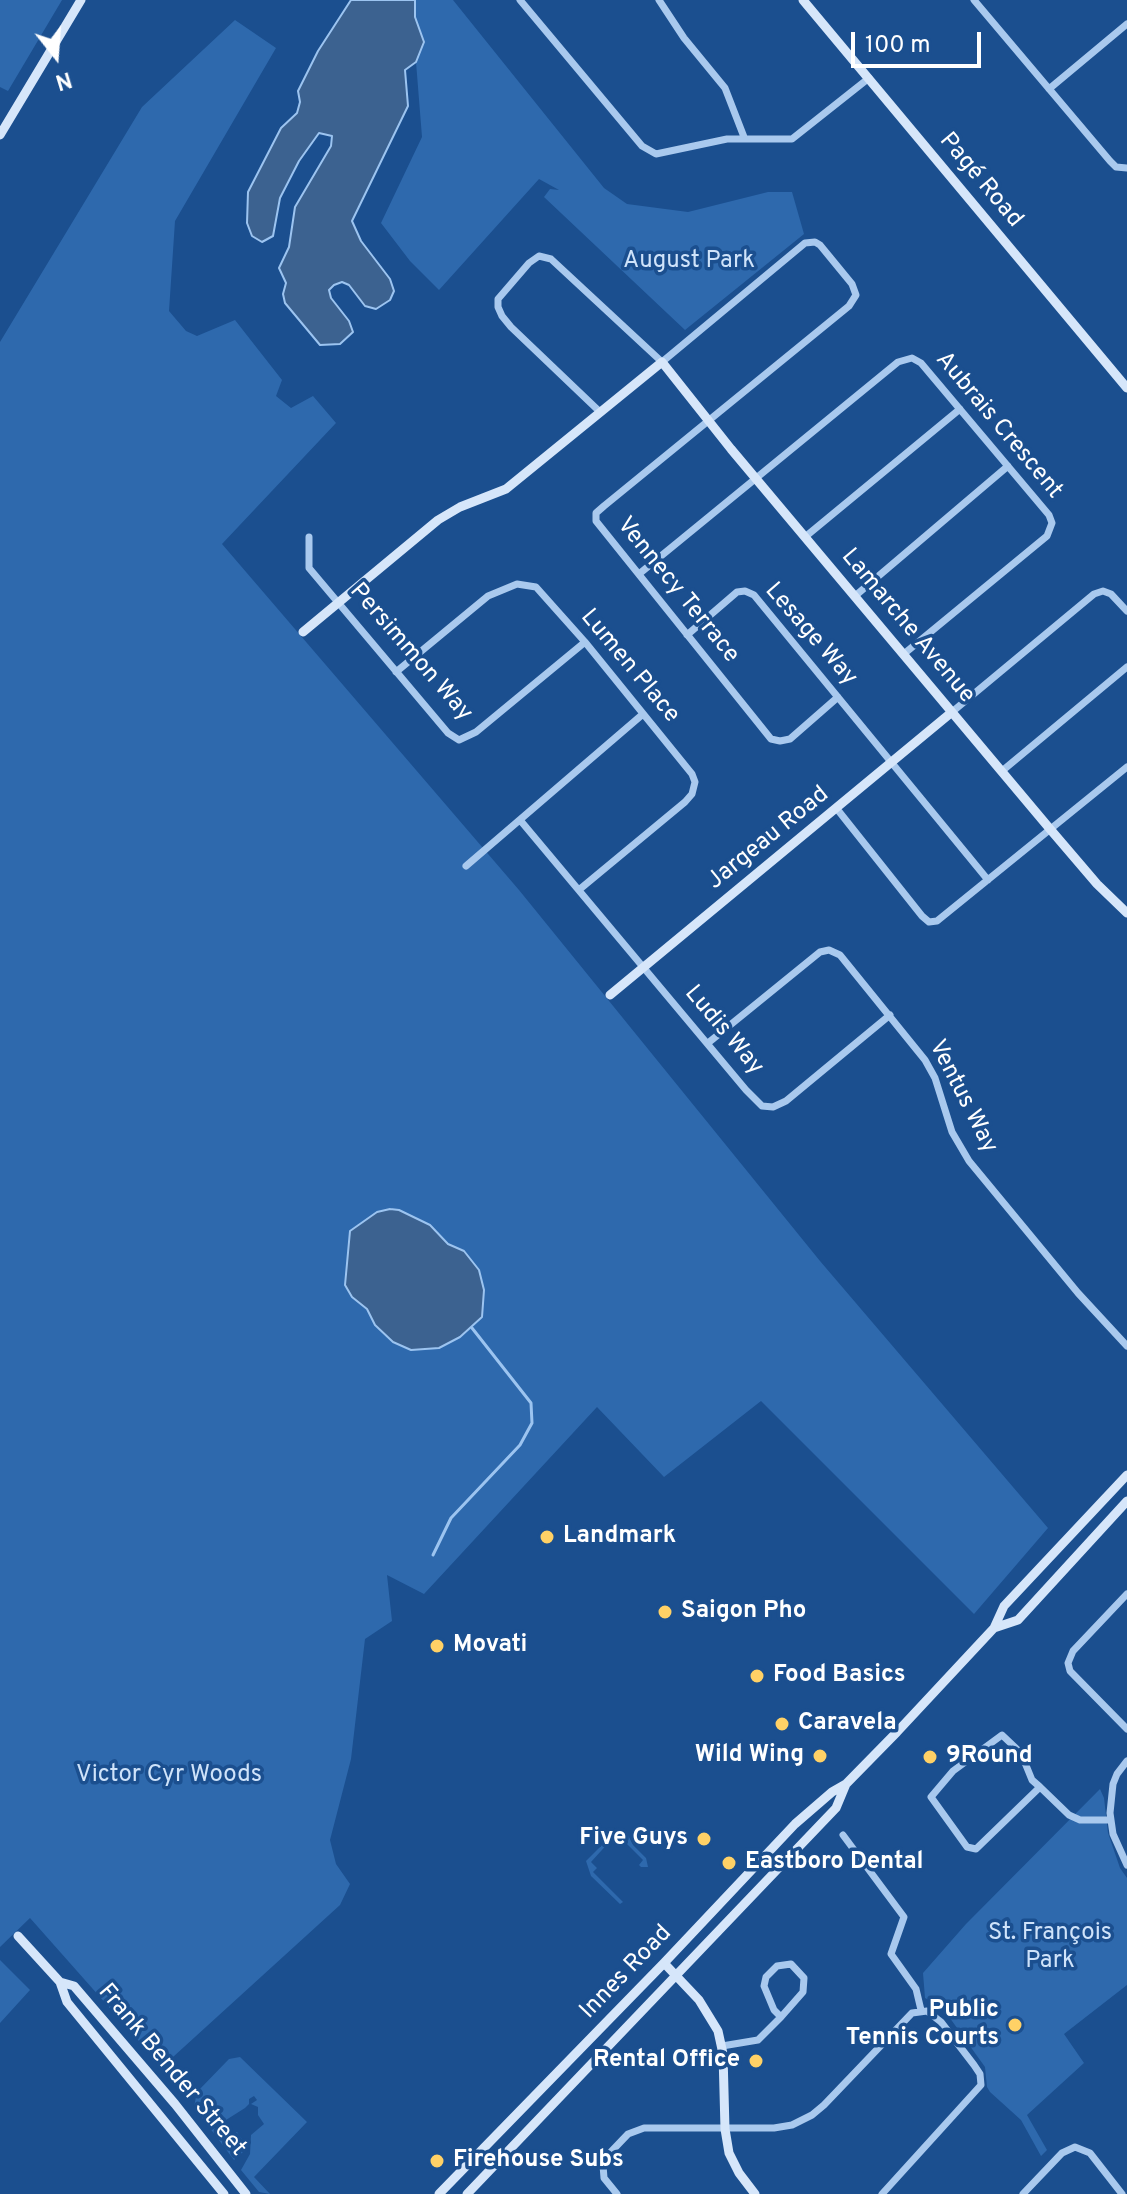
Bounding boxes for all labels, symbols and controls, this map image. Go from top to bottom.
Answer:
north arrow [16,16,96,96]
scale bar [855,16,985,66]
text: 100 m [865,31,931,61]
text: N [52,64,75,95]
street label: Pagé Road [932,128,1028,234]
park label: August Park [623,248,755,276]
street label: Aubrais Crescent [928,347,1068,505]
street label: Vennecy Terrace [609,512,745,670]
street label: Lamarche Avenue [834,544,980,710]
street label: Persimmon Way [342,578,478,728]
street label: Lesage Way [758,578,862,692]
street label: Lumen Place [573,604,685,730]
street label: Jargeau Road [702,781,836,897]
street label: Ludis Way [677,980,769,1082]
street label: Ventus Way [921,1035,1003,1159]
place label: Landmark [563,1523,676,1551]
marker: Landmark [538,1528,556,1546]
place label: Saigon Pho [681,1598,806,1626]
marker: Saigon Pho [656,1603,674,1621]
place label: Movati [453,1632,527,1660]
marker: Movati [428,1637,446,1655]
place label: Food Basics [773,1662,906,1690]
marker: Food Basics [748,1667,766,1685]
place label: Caravela [798,1710,897,1738]
marker: Caravela [773,1715,791,1733]
place label: Wild Wing [695,1742,804,1770]
place label: 9Round [946,1743,1033,1771]
marker: Wild Wing [811,1747,829,1765]
marker: 9Round [921,1748,939,1766]
park label: Victor Cyr Woods [76,1762,262,1790]
place label: Five Guys [579,1825,688,1853]
marker: Five Guys [695,1830,713,1848]
place label: Eastboro Dental [745,1849,924,1877]
marker: Eastboro Dental [720,1854,738,1872]
street label: Innes Road [575,1920,679,2026]
park label: St. François Park [988,1920,1112,1976]
street label: Frank Bender Street [91,1979,251,2163]
place label: Public Tennis Courts [846,1997,999,2053]
marker: Public Tennis Courts [1006,2016,1024,2034]
place label: Rental Office [593,2047,740,2075]
marker: Rental Office [747,2052,765,2070]
place label: Firehouse Subs [453,2147,624,2175]
marker: Firehouse Subs [428,2152,446,2170]

